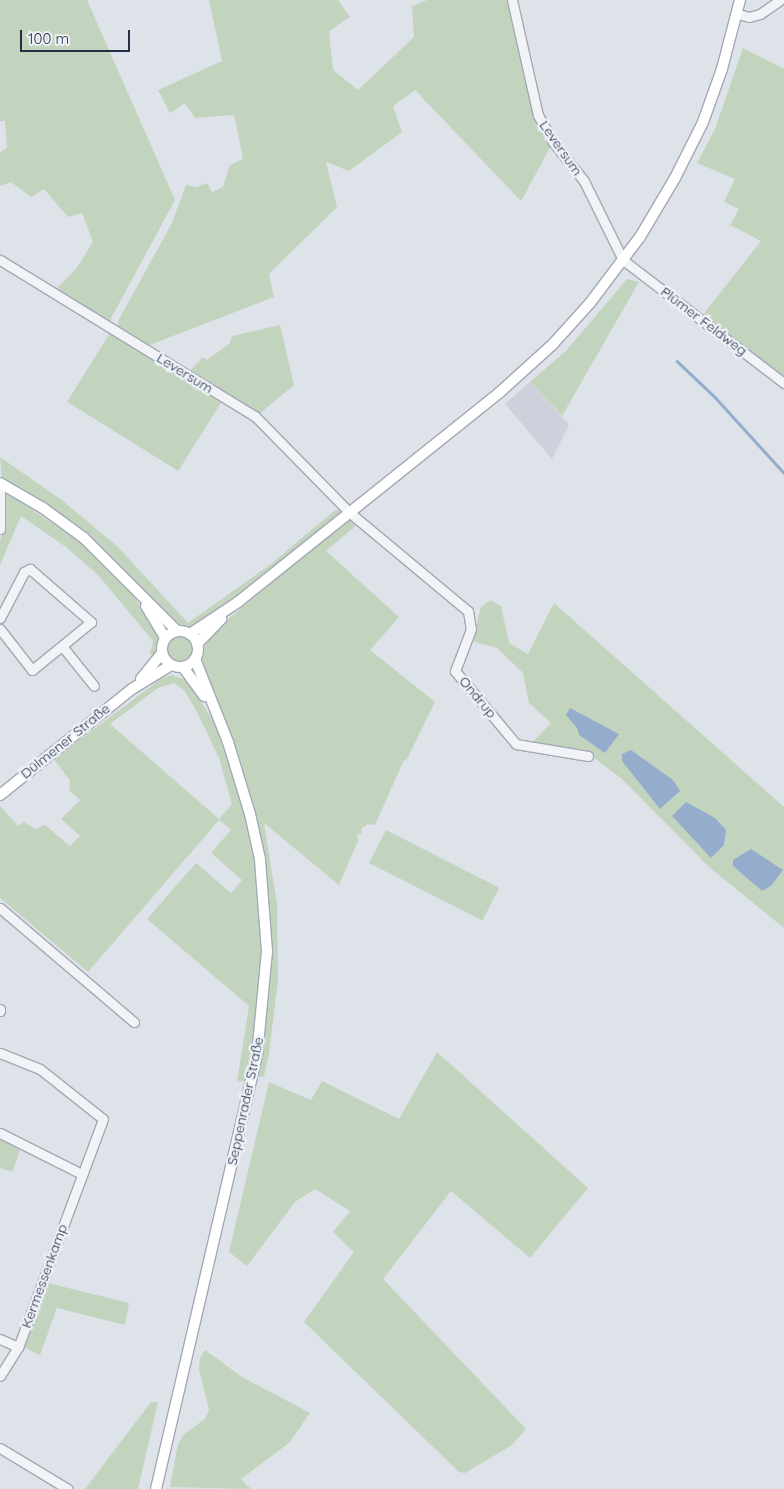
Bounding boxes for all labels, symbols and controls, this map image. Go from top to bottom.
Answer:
scale bar [22,20,132,52]
text: 100 m [28,29,69,48]
street label: Leversum [536,117,586,179]
street label: Plümer Feldweg [658,283,750,359]
street label: Leversum [154,349,216,397]
street label: Ondrup [456,673,500,721]
street label: Dülmener Straße [17,700,113,782]
street label: Seppenrader Straße [223,1035,267,1167]
street label: Kermessenkamp [17,1222,71,1330]

